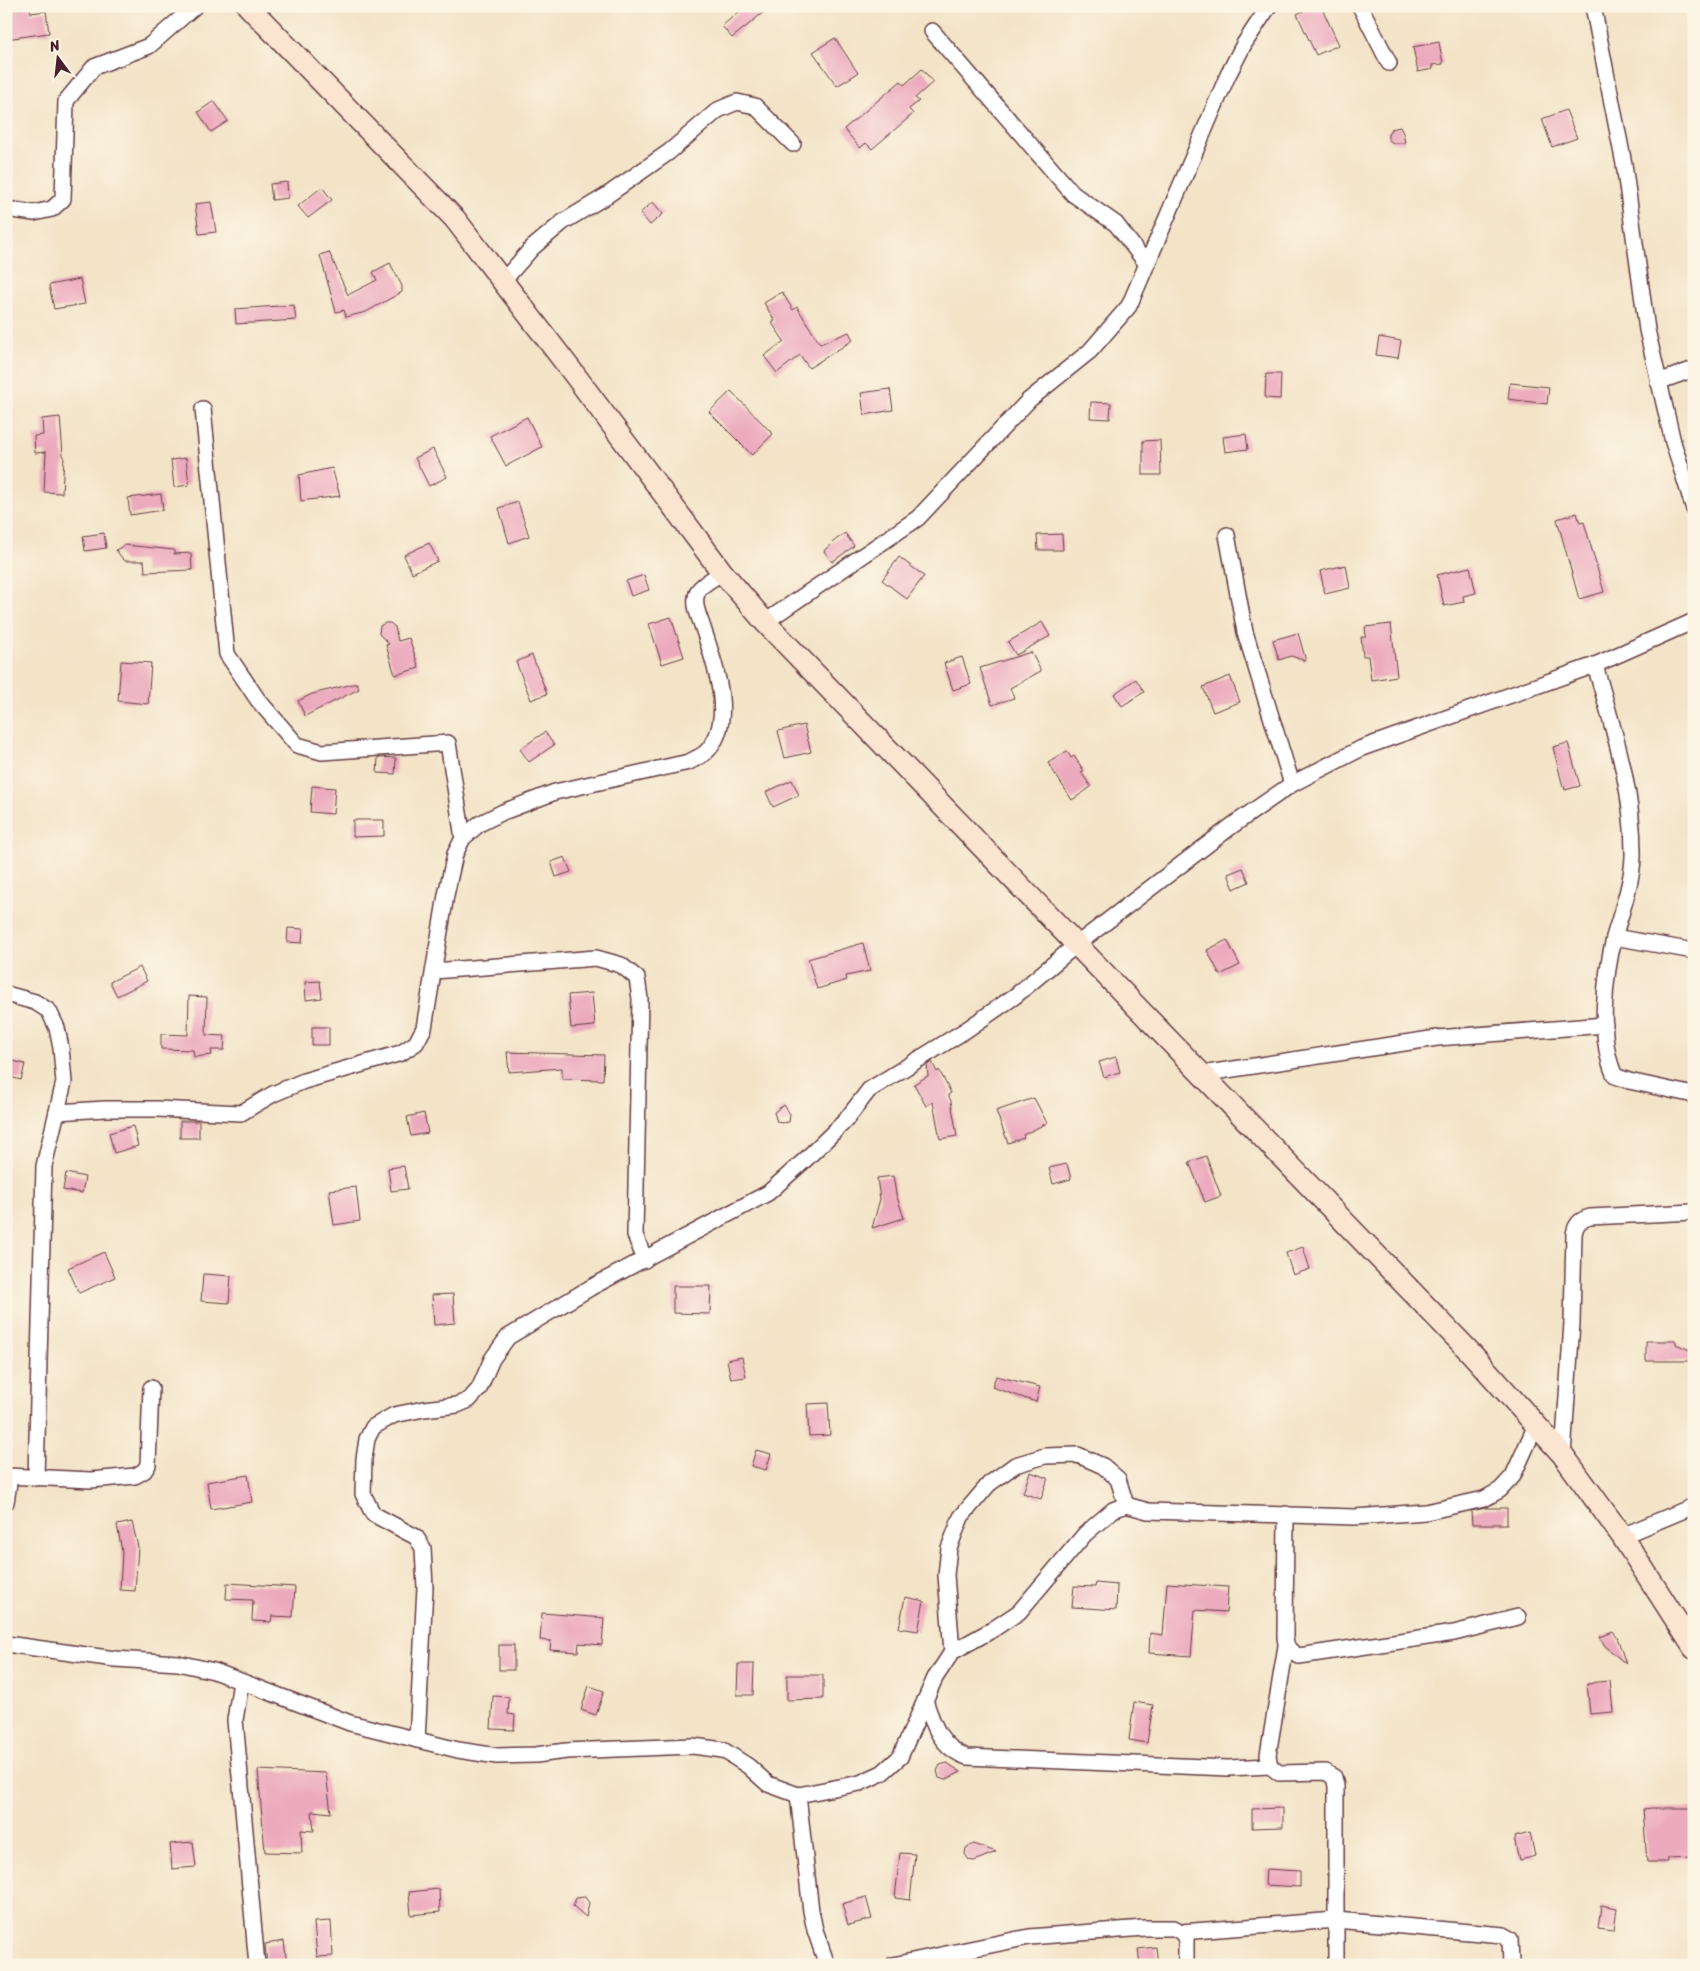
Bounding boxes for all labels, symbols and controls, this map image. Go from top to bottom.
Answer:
north arrow [32,32,82,82]
text: N [46,33,63,60]

